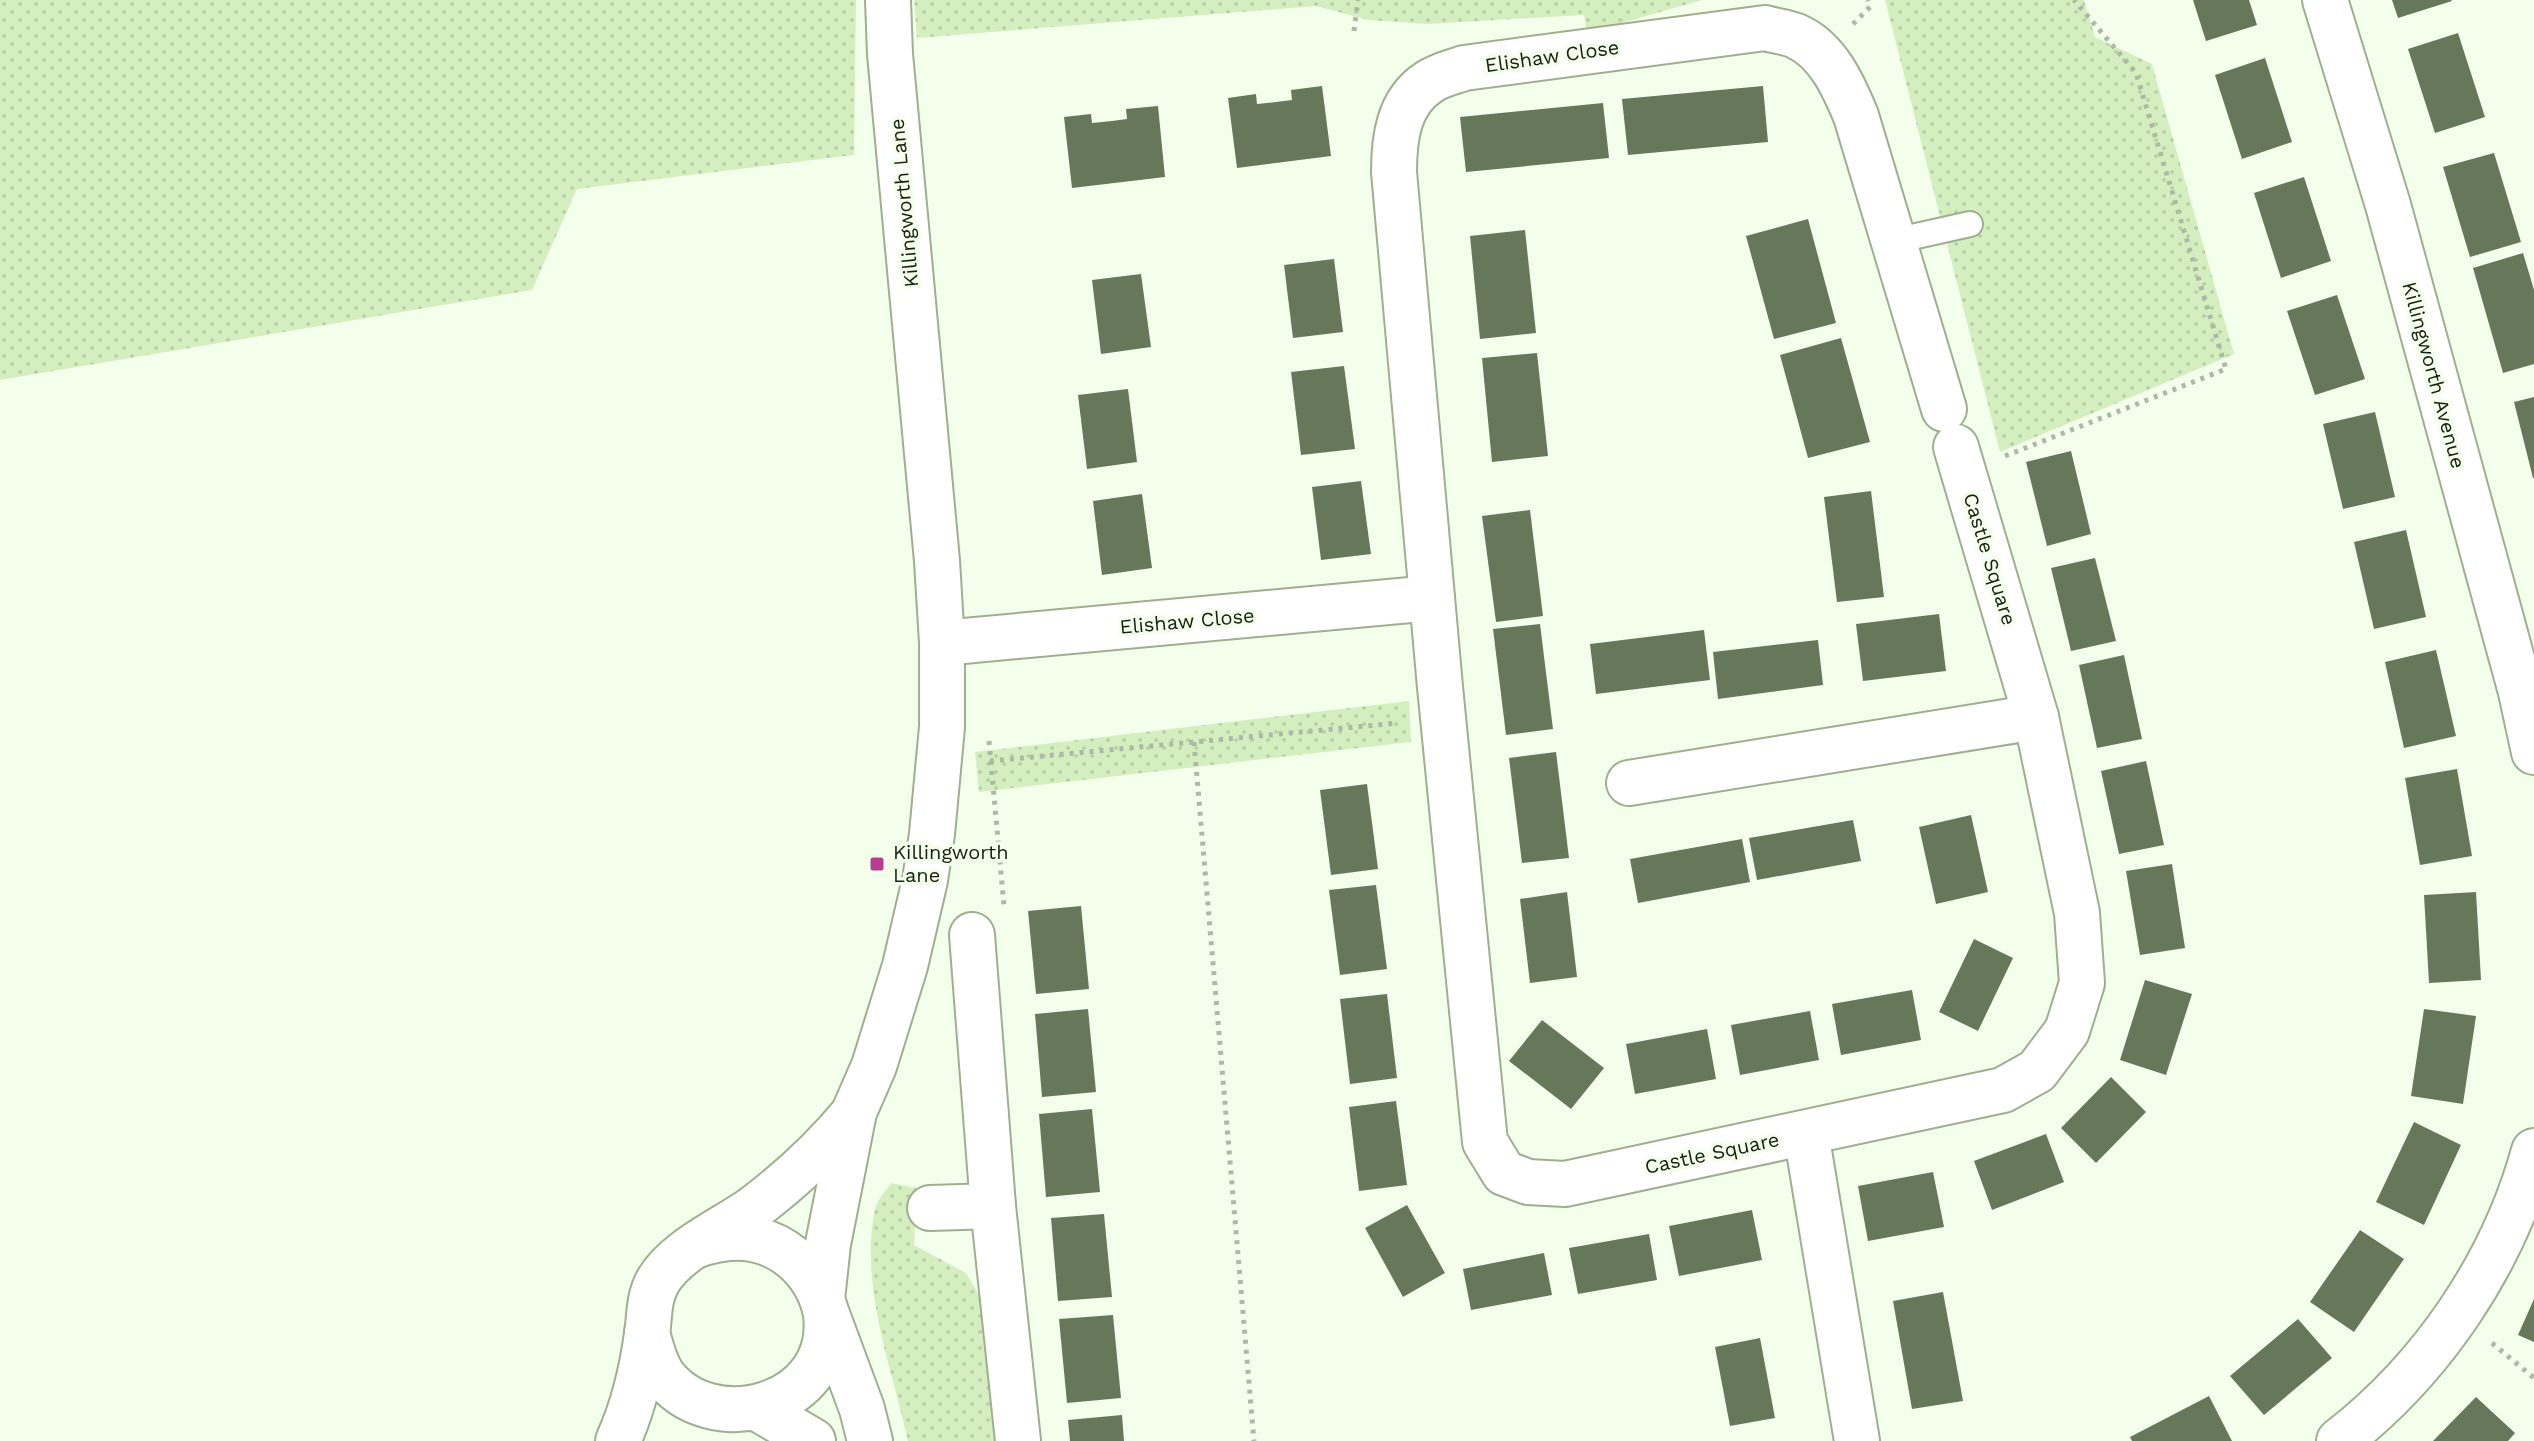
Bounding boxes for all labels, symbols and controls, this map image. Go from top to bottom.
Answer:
street label: Elishaw Close [1483,35,1621,77]
street label: Killingworth Lane [885,117,923,289]
street label: Killingworth Avenue [2398,279,2470,471]
street label: Castle Square [1959,490,2021,628]
street label: Elishaw Close [1119,603,1255,639]
place label: Killingworth Lane [893,840,1009,887]
marker: Killingworth Lane [868,855,886,873]
street label: Castle Square [1643,1127,1781,1179]

